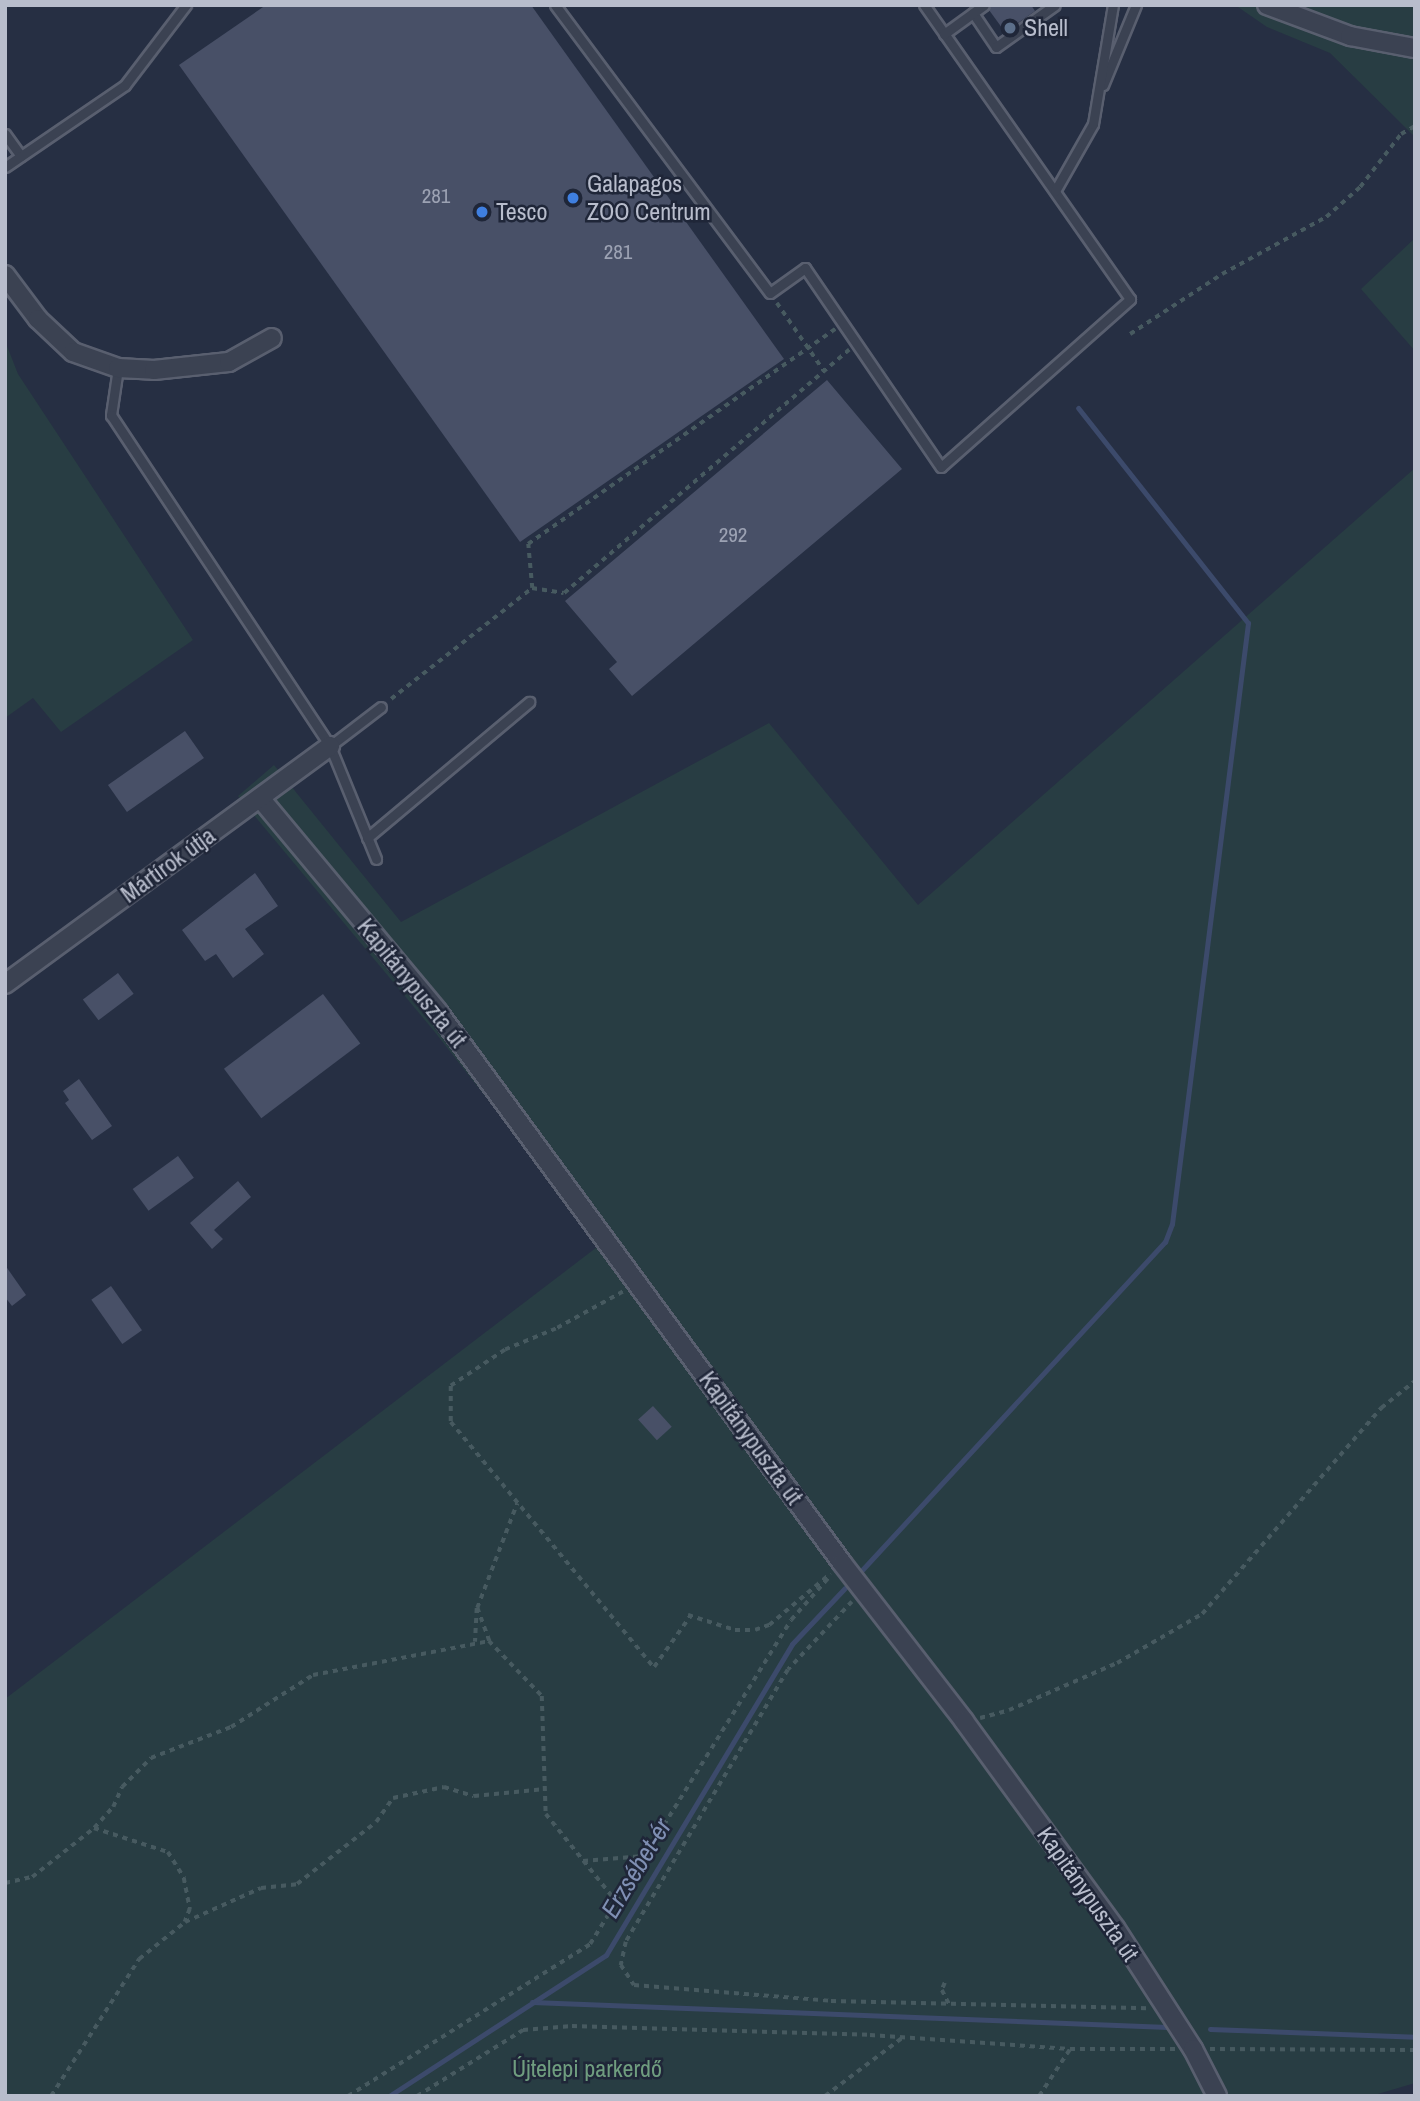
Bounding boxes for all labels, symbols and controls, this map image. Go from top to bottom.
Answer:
place label: Shell [1024,14,1068,42]
marker: Shell [1002,20,1018,36]
place label: Galapagos ZOO Centrum [587,170,711,226]
house number: 281 [422,183,450,209]
marker: Galapagos ZOO Centrum [565,190,581,206]
place label: Tesco [496,198,547,226]
marker: Tesco [474,204,490,220]
house number: 281 [604,239,632,265]
house number: 292 [719,522,747,548]
street label: Mártírok útja [115,821,221,909]
street label: Kapitánypuszta út [351,913,473,1053]
street label: Kapitánypuszta út [693,1366,809,1510]
water label: Erzsébet-ér [594,1813,678,1923]
street label: Kapitánypuszta út [1031,1821,1145,1967]
park label: Újtelepi parkerdő [512,2055,662,2083]

